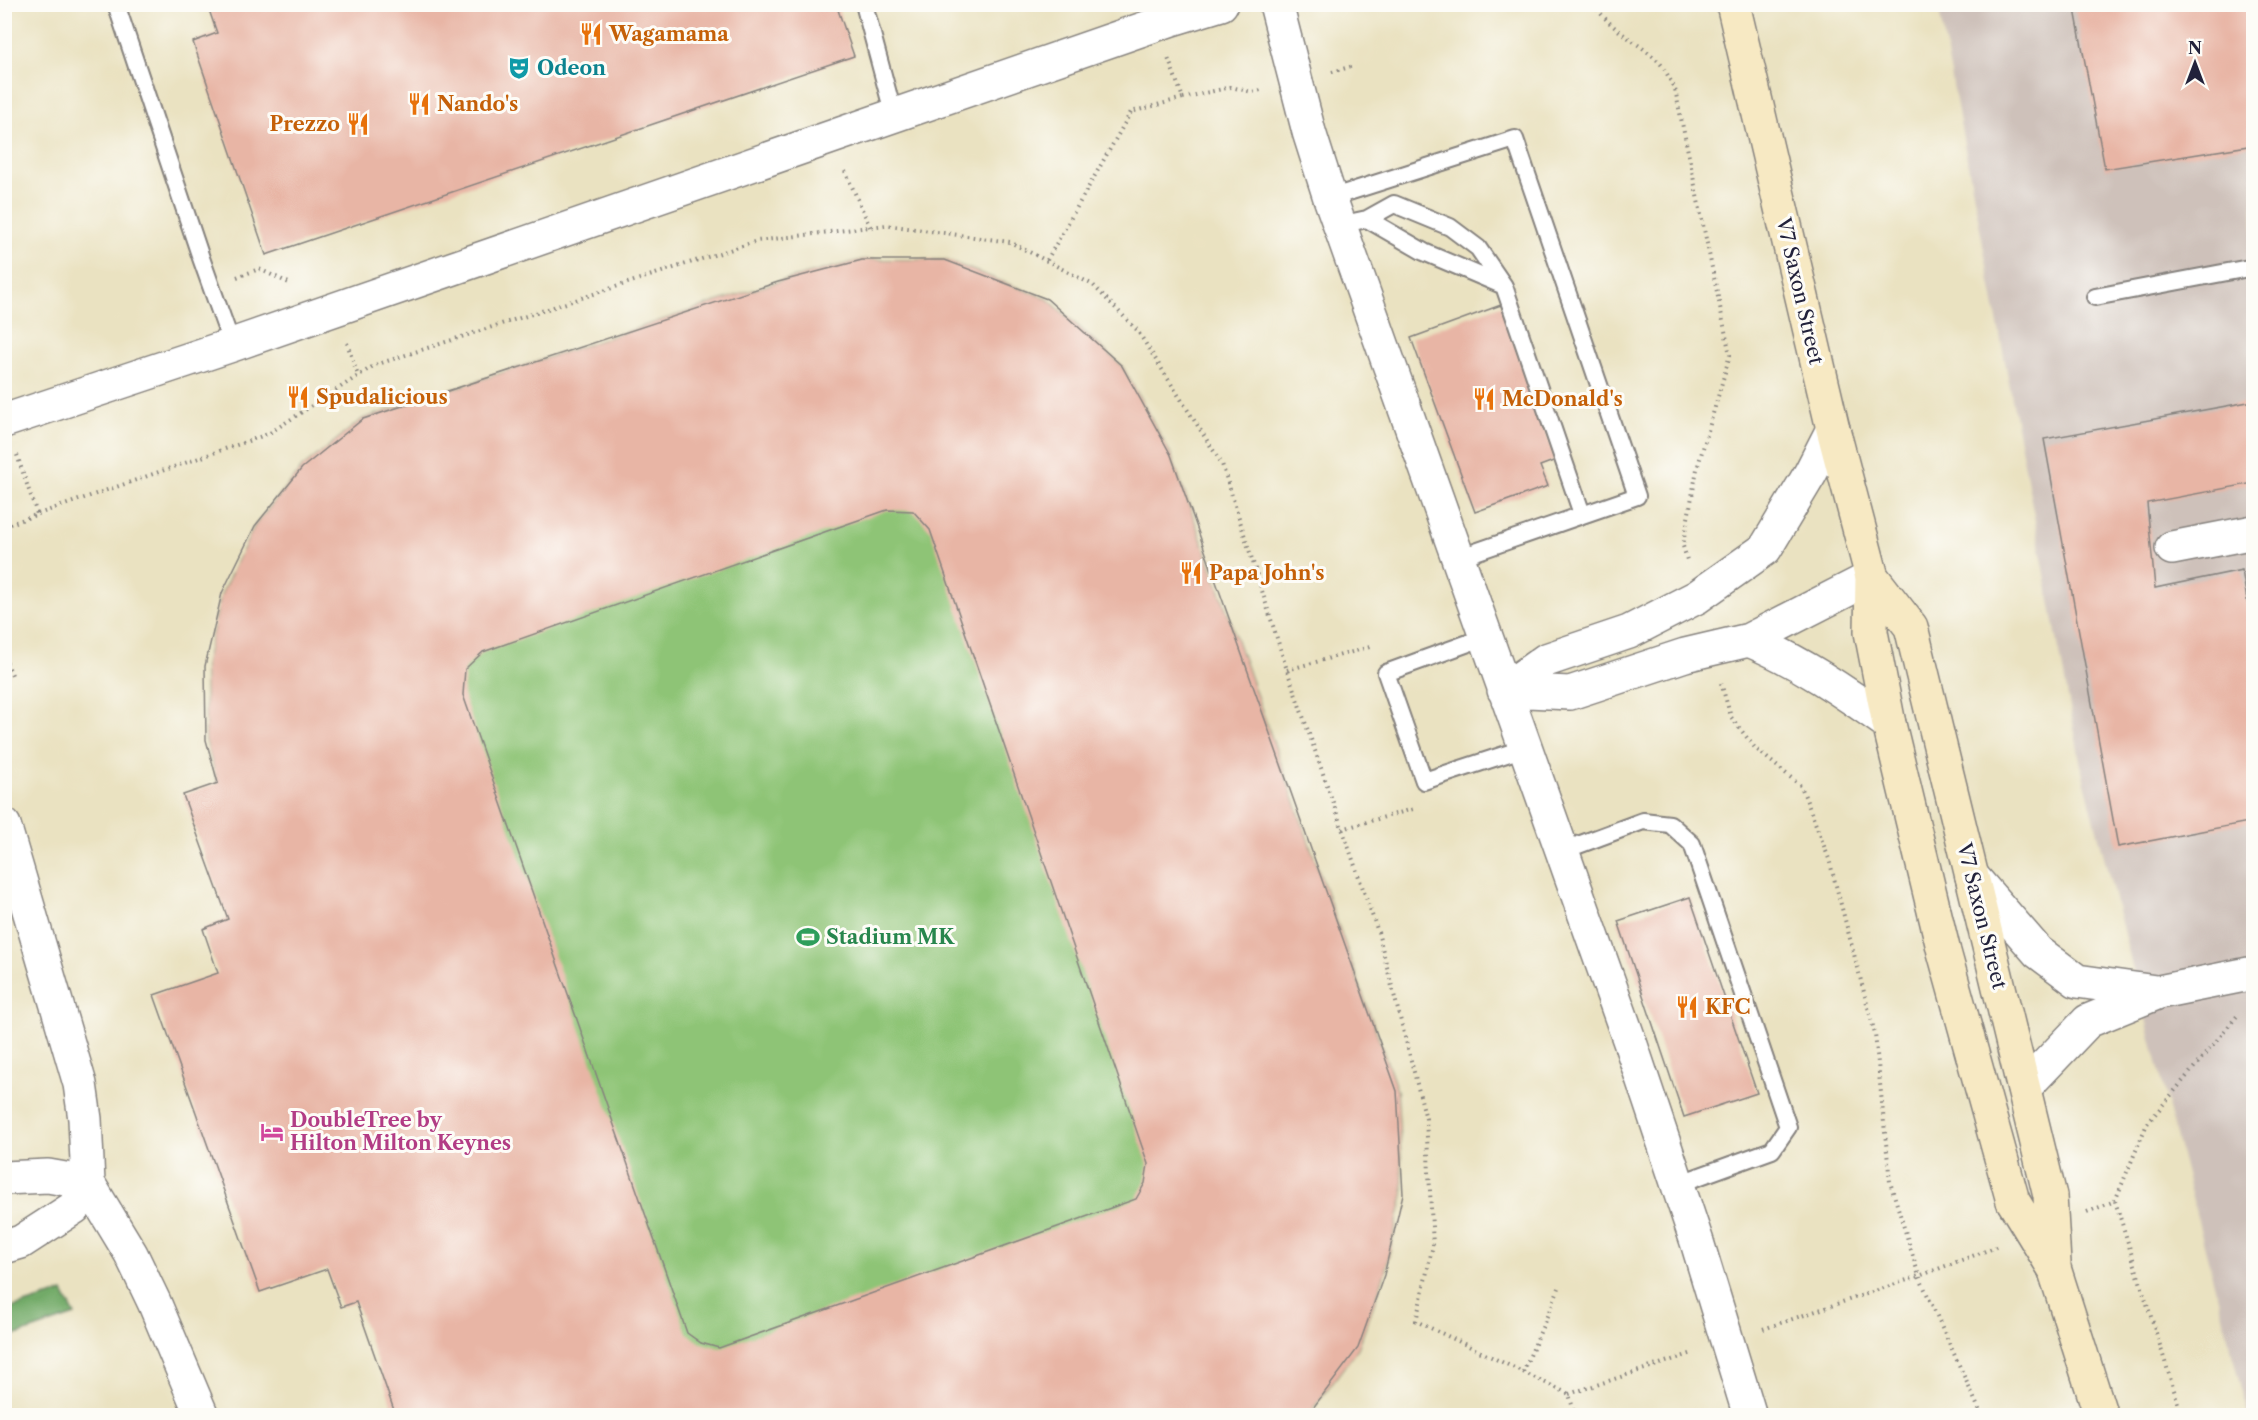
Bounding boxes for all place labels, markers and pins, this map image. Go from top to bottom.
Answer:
restaurant icon: Wagamama [578,21,604,47]
place label: Wagamama [608,22,729,46]
theatre icon: Odeon [506,55,532,81]
place label: Odeon [537,56,606,80]
restaurant icon: Nando's [406,91,432,117]
place label: Nando's [437,92,518,116]
restaurant icon: Prezzo [345,111,371,137]
place label: Prezzo [269,112,340,136]
restaurant icon: Spudalicious [285,384,311,410]
place label: Spudalicious [316,385,448,409]
restaurant icon: McDonald's [1471,386,1497,412]
place label: McDonald's [1502,387,1623,411]
restaurant icon: Papa John's [1178,560,1204,586]
place label: Papa John's [1209,561,1325,585]
sports icon: Stadium MK [795,924,821,950]
place label: Stadium MK [826,925,955,949]
restaurant icon: KFC [1674,994,1700,1020]
place label: KFC [1705,995,1751,1019]
place label: DoubleTree by Hilton Milton Keynes [290,1108,511,1155]
hotel icon: DoubleTree by Hilton Milton Keynes [259,1119,285,1145]

